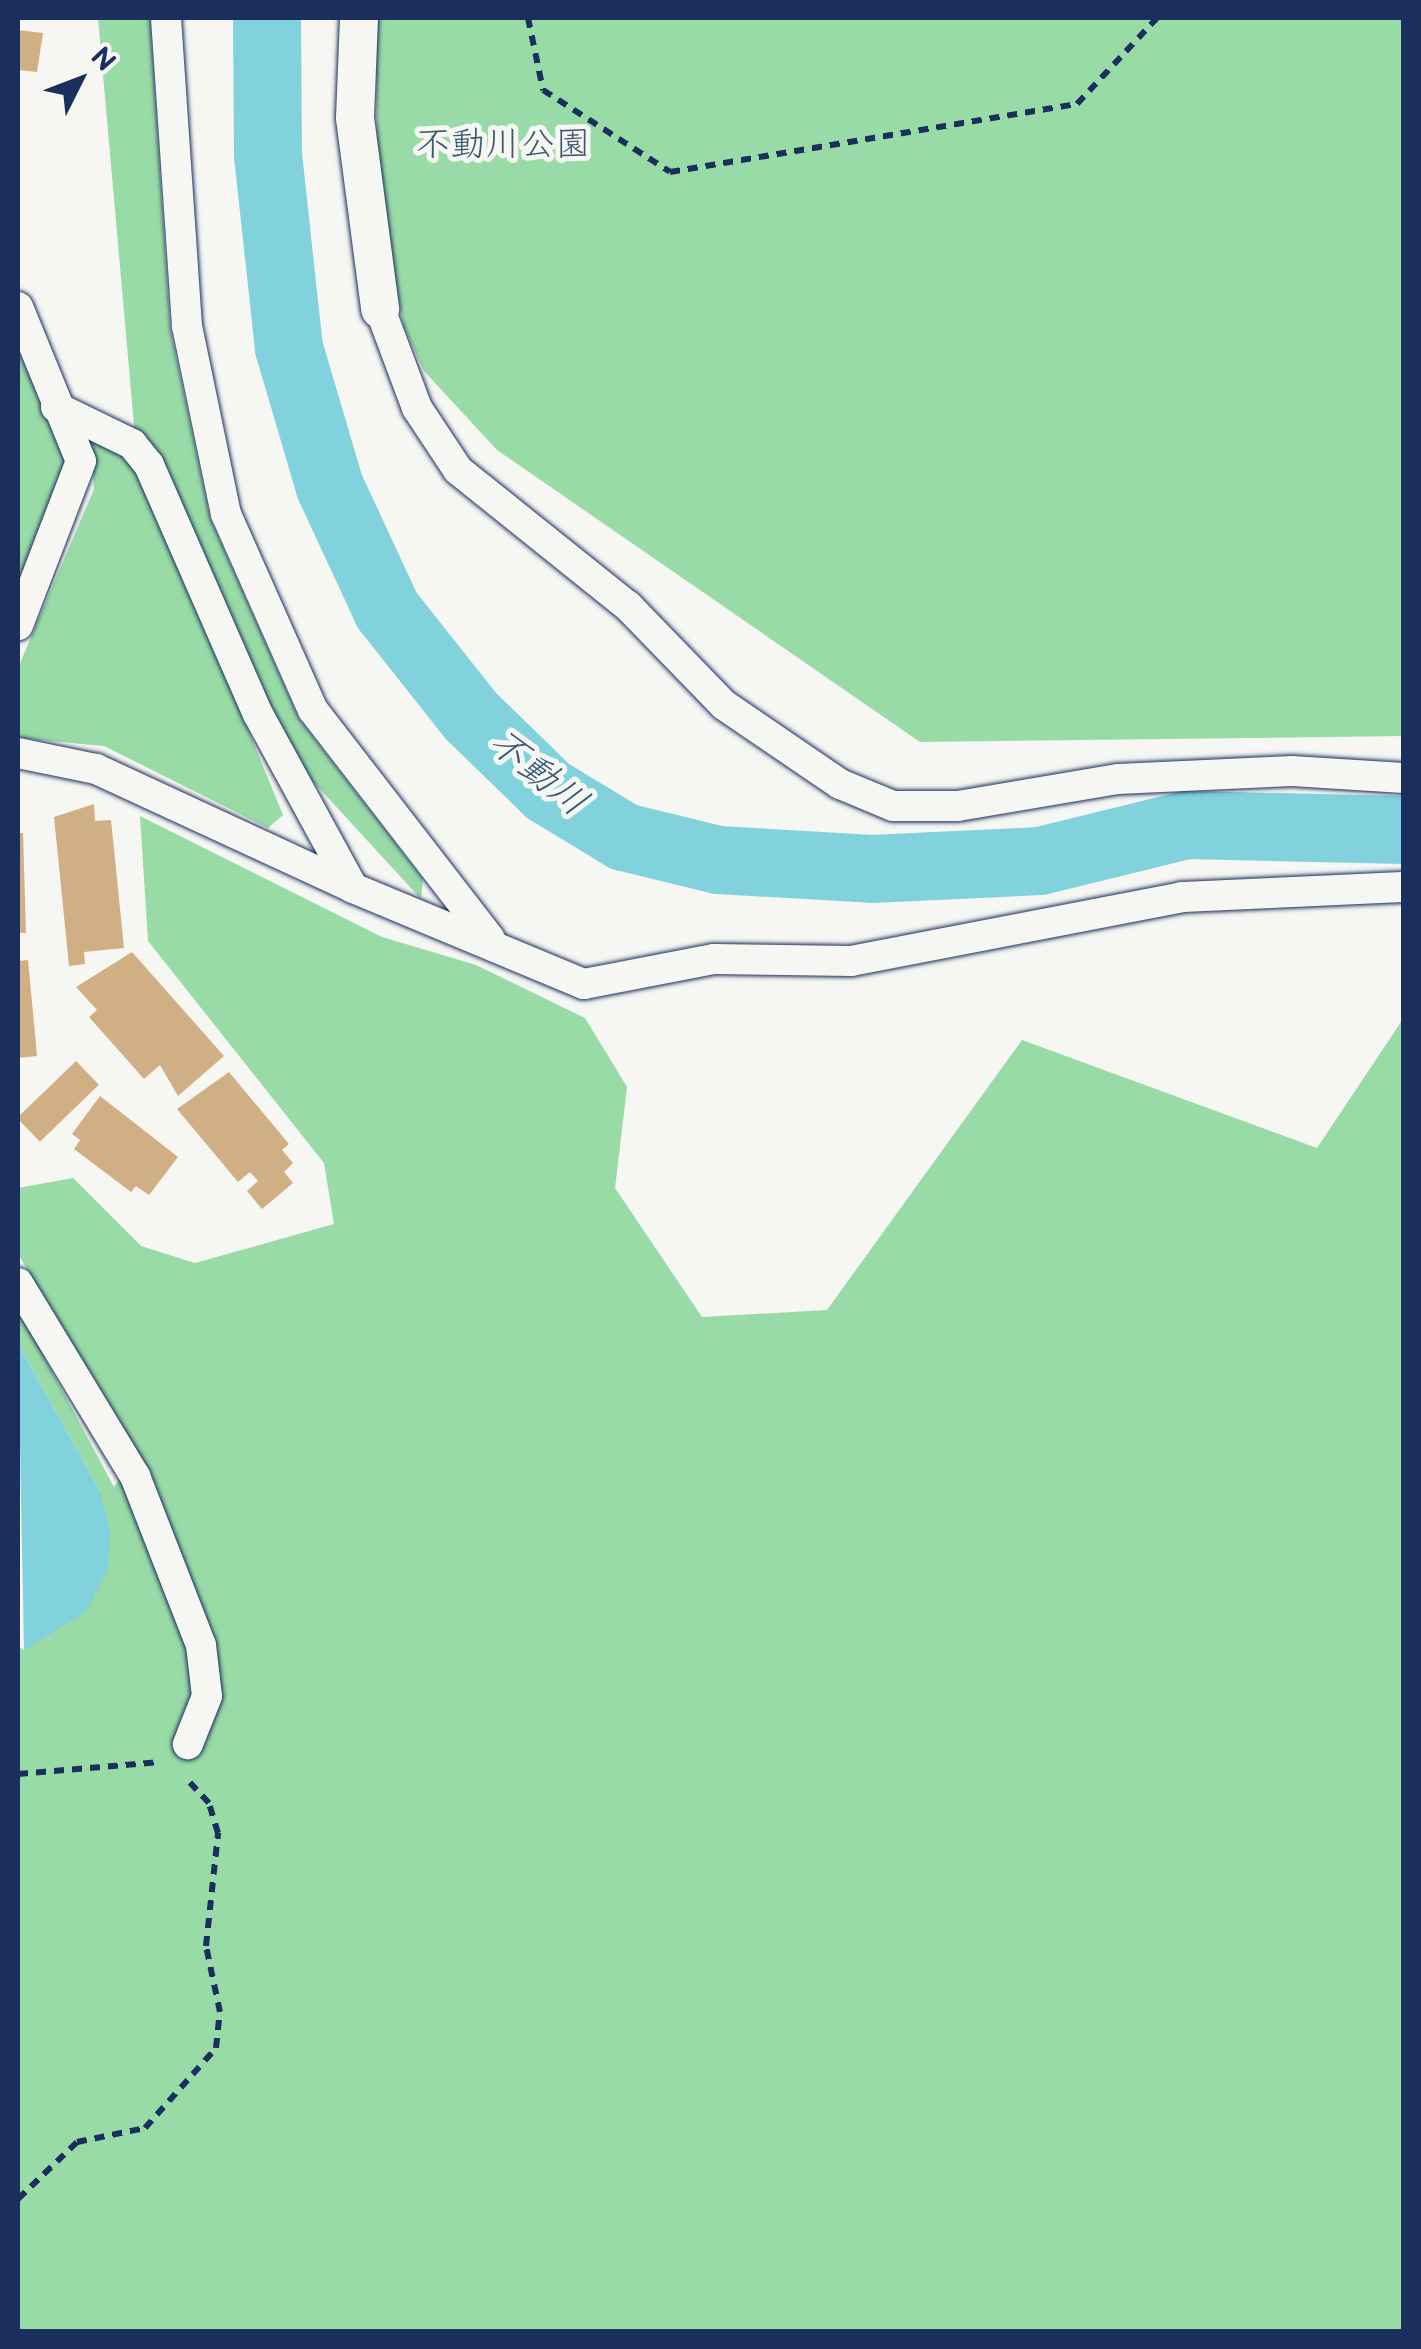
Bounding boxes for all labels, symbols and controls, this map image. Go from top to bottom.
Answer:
north arrow [30,30,130,130]
text: N [83,41,122,78]
park label: 不動川公園 [416,124,590,166]
water label: 不動川 [479,719,597,827]

